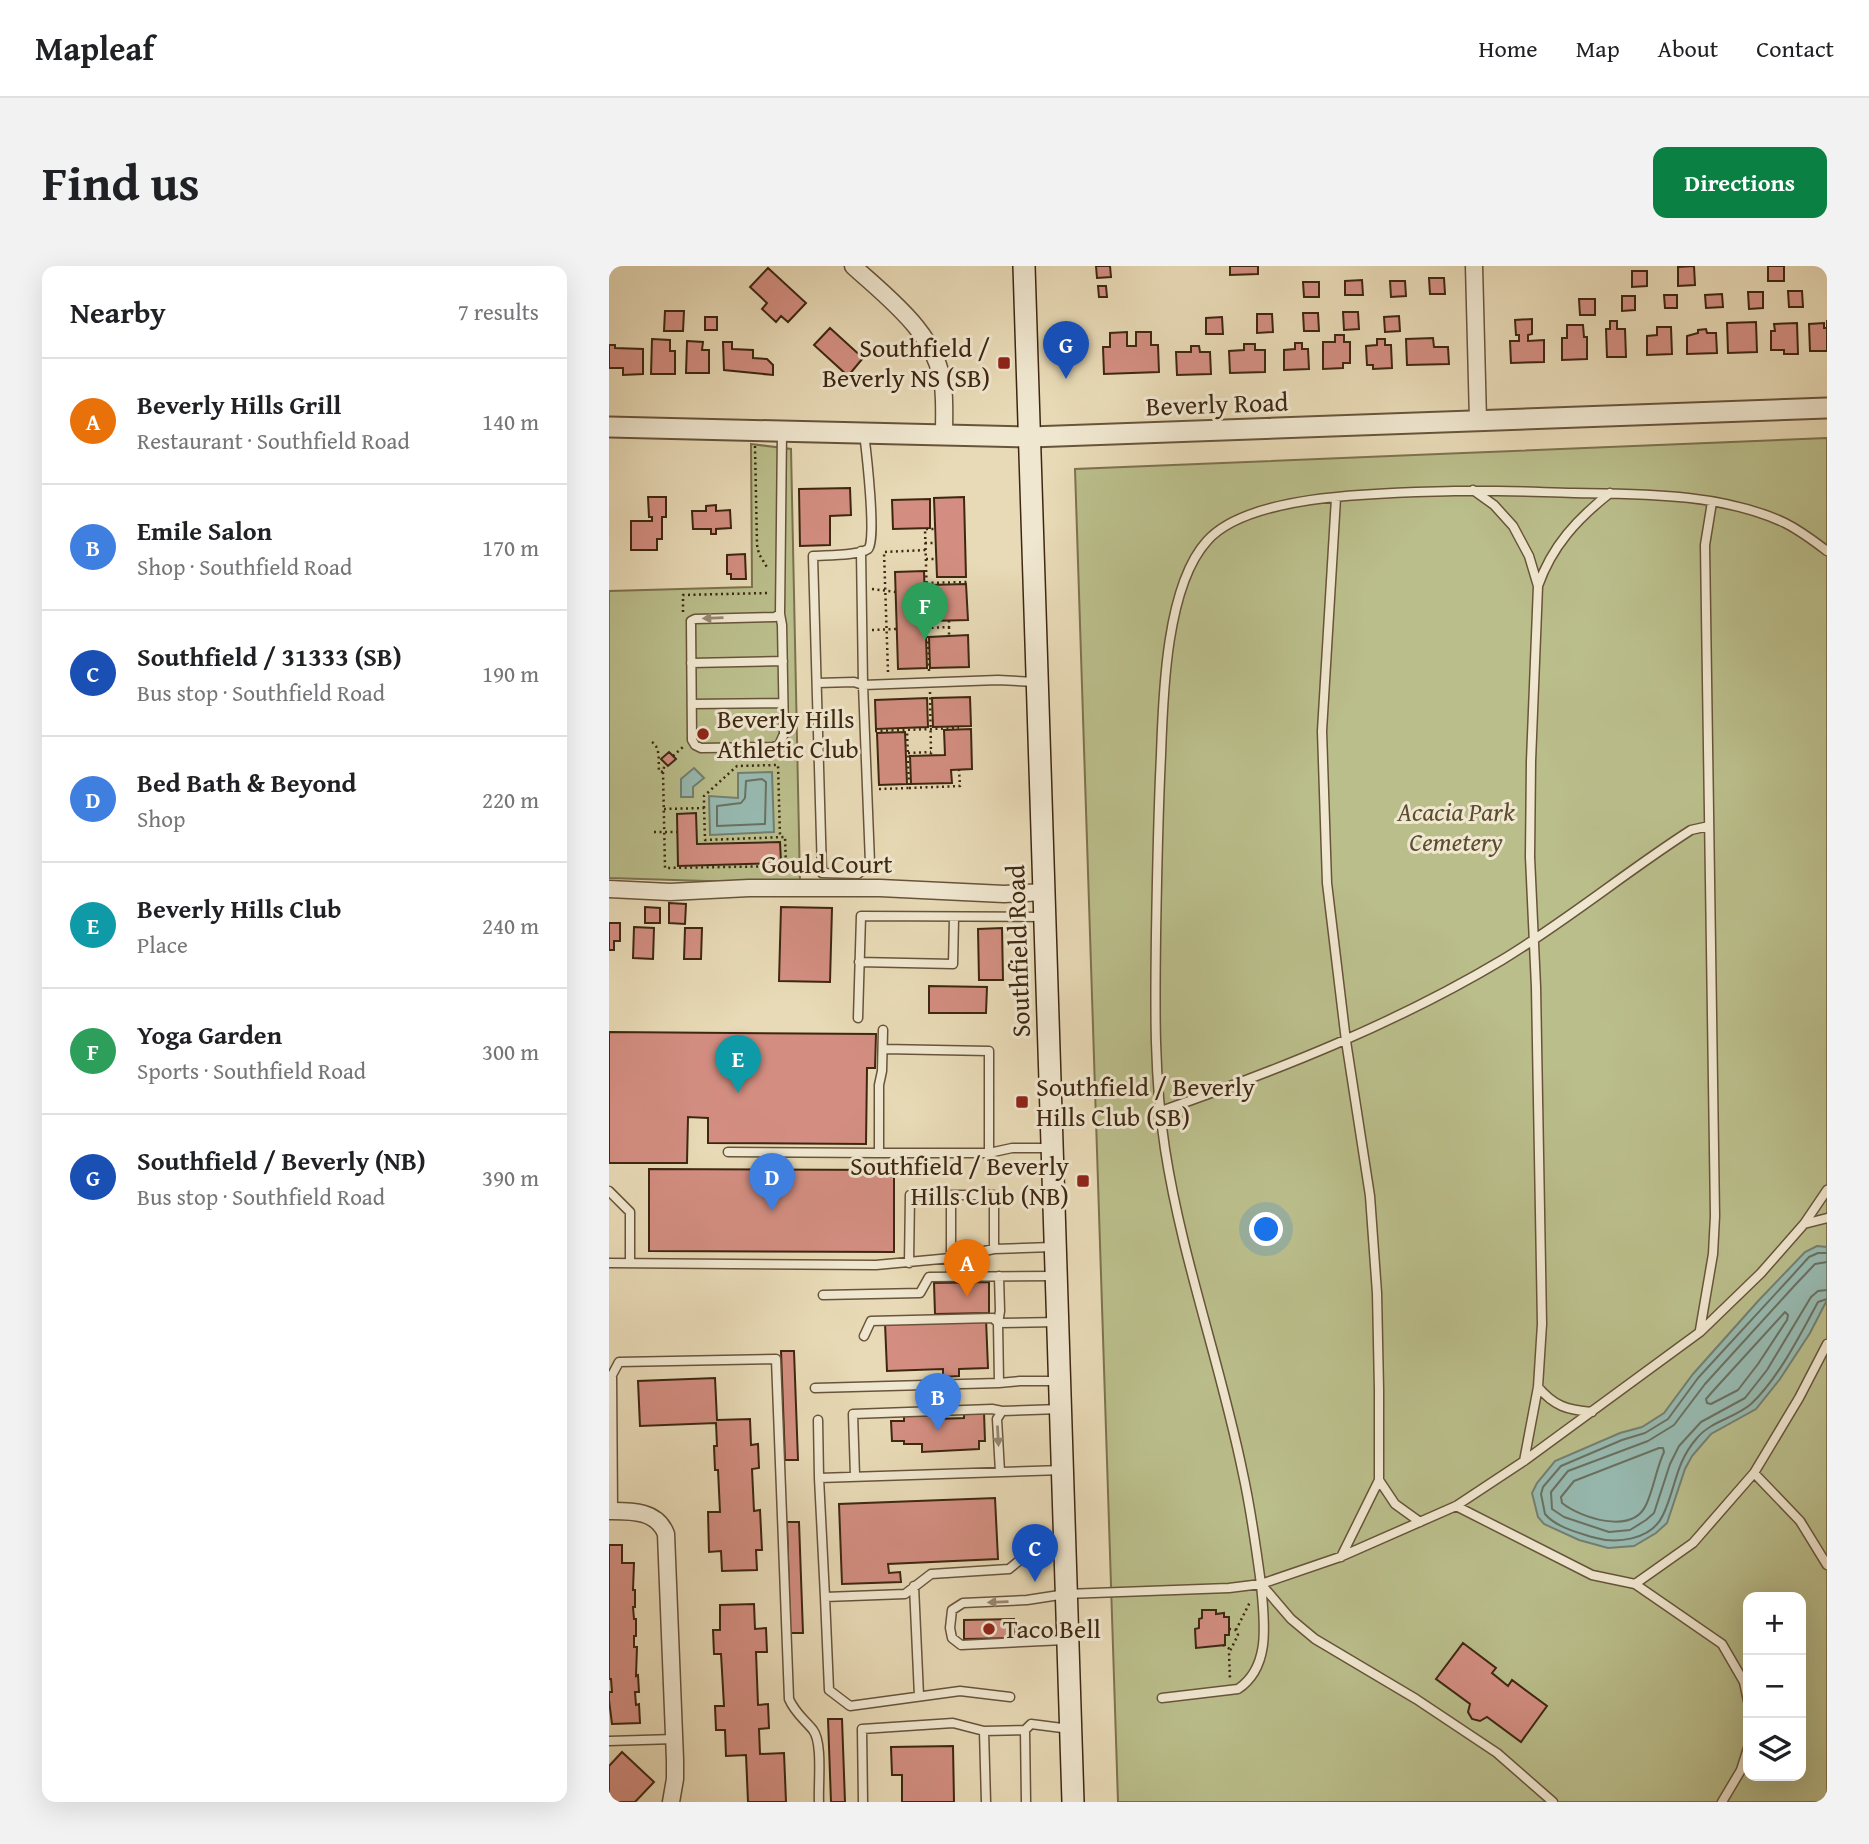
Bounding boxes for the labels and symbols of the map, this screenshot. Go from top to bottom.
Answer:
pin: G [1043,321,1089,379]
place label: Southfield / Beverly NS (SB) [822,328,990,397]
marker: Southfield / Beverly NS (SB) [996,355,1012,371]
street label: Beverly Road [1145,382,1289,425]
pin: F [902,582,948,640]
one-way arrow [702,613,724,624]
place label: Beverly Hills Athletic Club [717,699,859,768]
marker: Beverly Hills Athletic Club [695,726,711,742]
park label: Acacia Park Cemetery [1396,792,1515,861]
street label: Gould Court [762,844,892,883]
street label: Southfield Road [995,864,1040,1038]
pin: E [715,1035,761,1093]
place label: Southfield / Beverly Hills Club (SB) [1036,1067,1255,1136]
marker: Southfield / Beverly Hills Club (SB) [1014,1094,1030,1110]
place label: Southfield / Beverly Hills Club (NB) [850,1146,1069,1215]
pin: D [749,1153,795,1211]
marker: Southfield / Beverly Hills Club (NB) [1075,1173,1091,1189]
your location [1249,1212,1283,1246]
pin: A [944,1239,990,1297]
pin: B [915,1373,961,1431]
one-way arrow [993,1426,1004,1448]
pin: C [1012,1524,1058,1582]
one-way arrow [987,1596,1009,1607]
place label: Taco Bell [1003,1609,1101,1648]
marker: Taco Bell [981,1621,997,1637]

